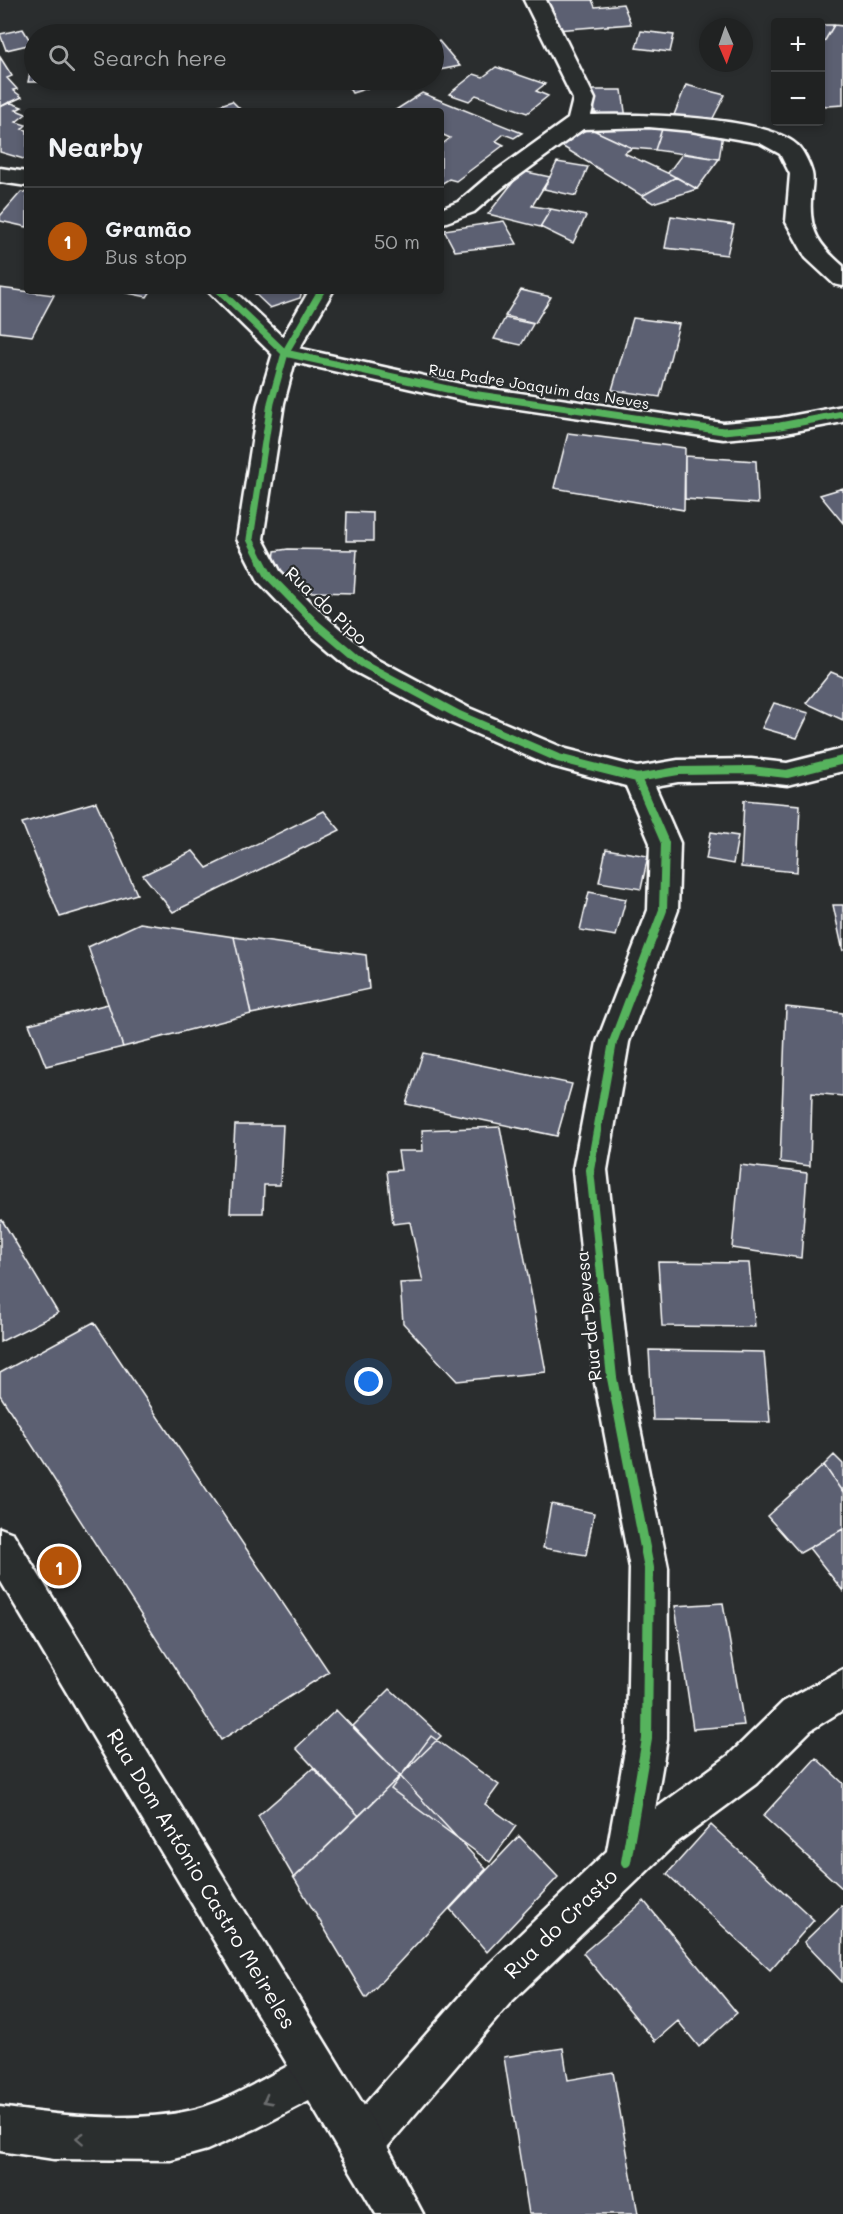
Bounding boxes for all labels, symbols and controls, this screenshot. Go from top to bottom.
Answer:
north arrow [699,18,753,72]
map controls [771,18,825,126]
button: + [771,18,825,72]
search box [24,24,444,90]
icon: search [45,41,78,74]
text: Search here [93,43,227,72]
button: − [771,72,825,126]
text: Nearby [48,130,143,164]
text: Gramão [105,214,191,243]
text: 1 [63,228,72,254]
text: 50 m [374,228,420,254]
text: Bus stop [105,243,187,269]
street label: Rua Padre Joaquim das Neves [427,359,651,413]
street label: Rua do Pipo [280,561,373,650]
street label: Rua da Devesa [569,1250,607,1382]
your location [354,1367,383,1396]
pin: 1 [40,1544,78,1588]
street label: Rua Dom António Castro Meireles [102,1723,303,2033]
street label: Rua do Crasto [497,1862,622,1984]
one-way arrow [263,2093,274,2104]
one-way arrow [75,2132,84,2145]

